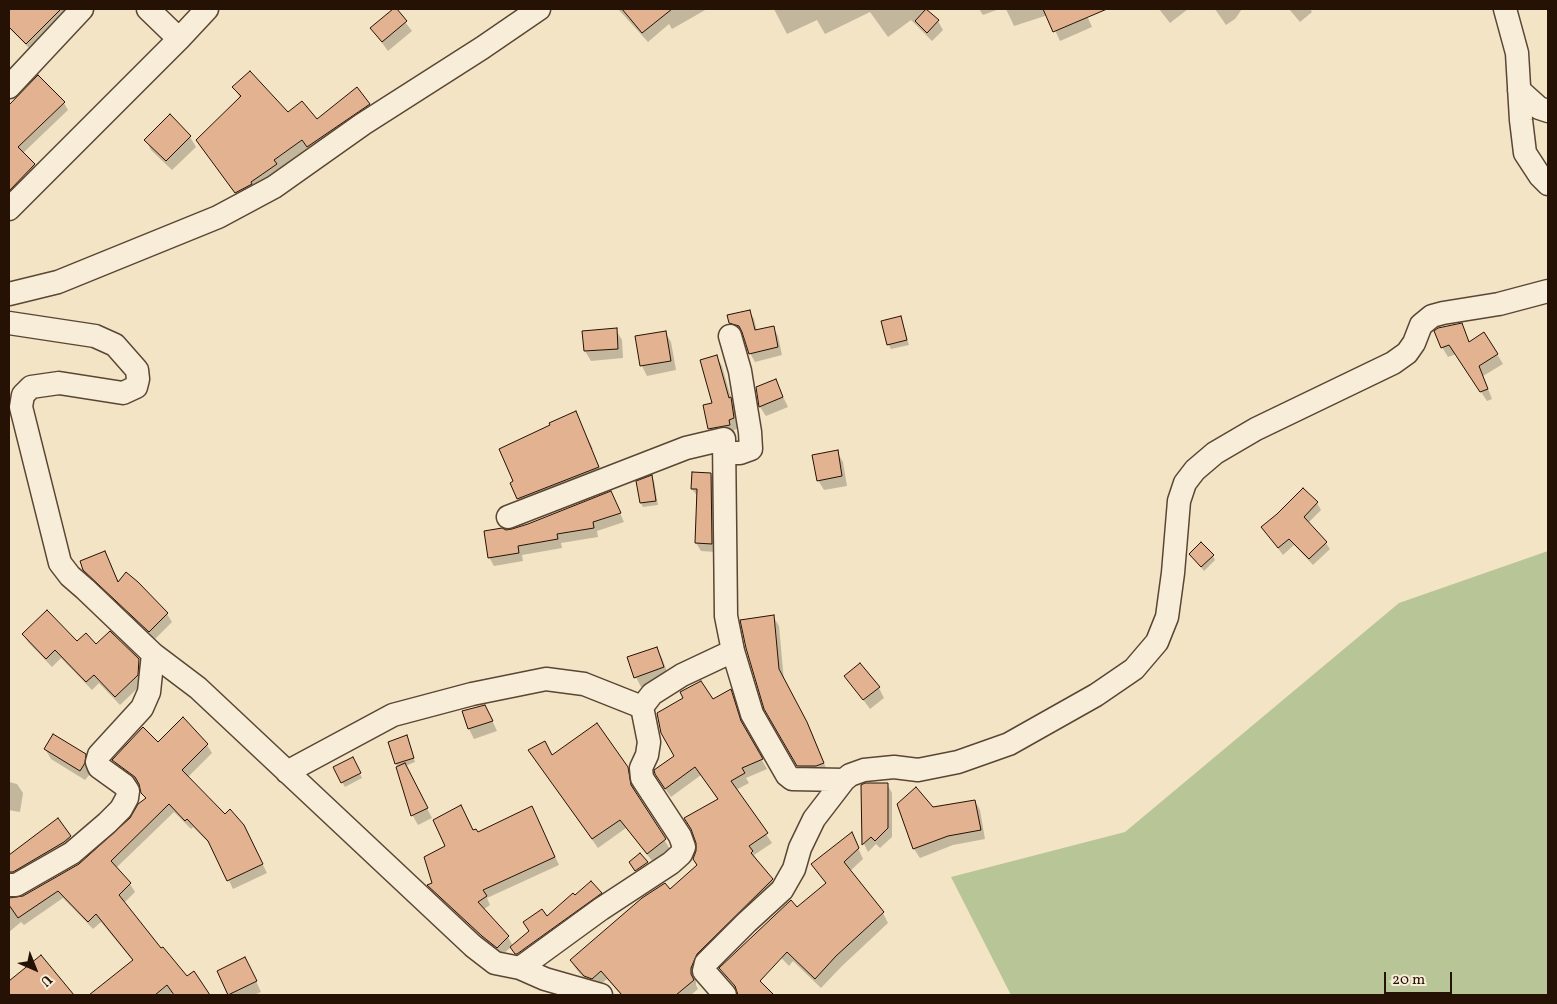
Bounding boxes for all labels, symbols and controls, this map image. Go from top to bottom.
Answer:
north arrow [10,944,60,994]
scale bar [1387,962,1454,994]
text: U [36,970,56,990]
text: 20 m [1392,970,1425,991]

